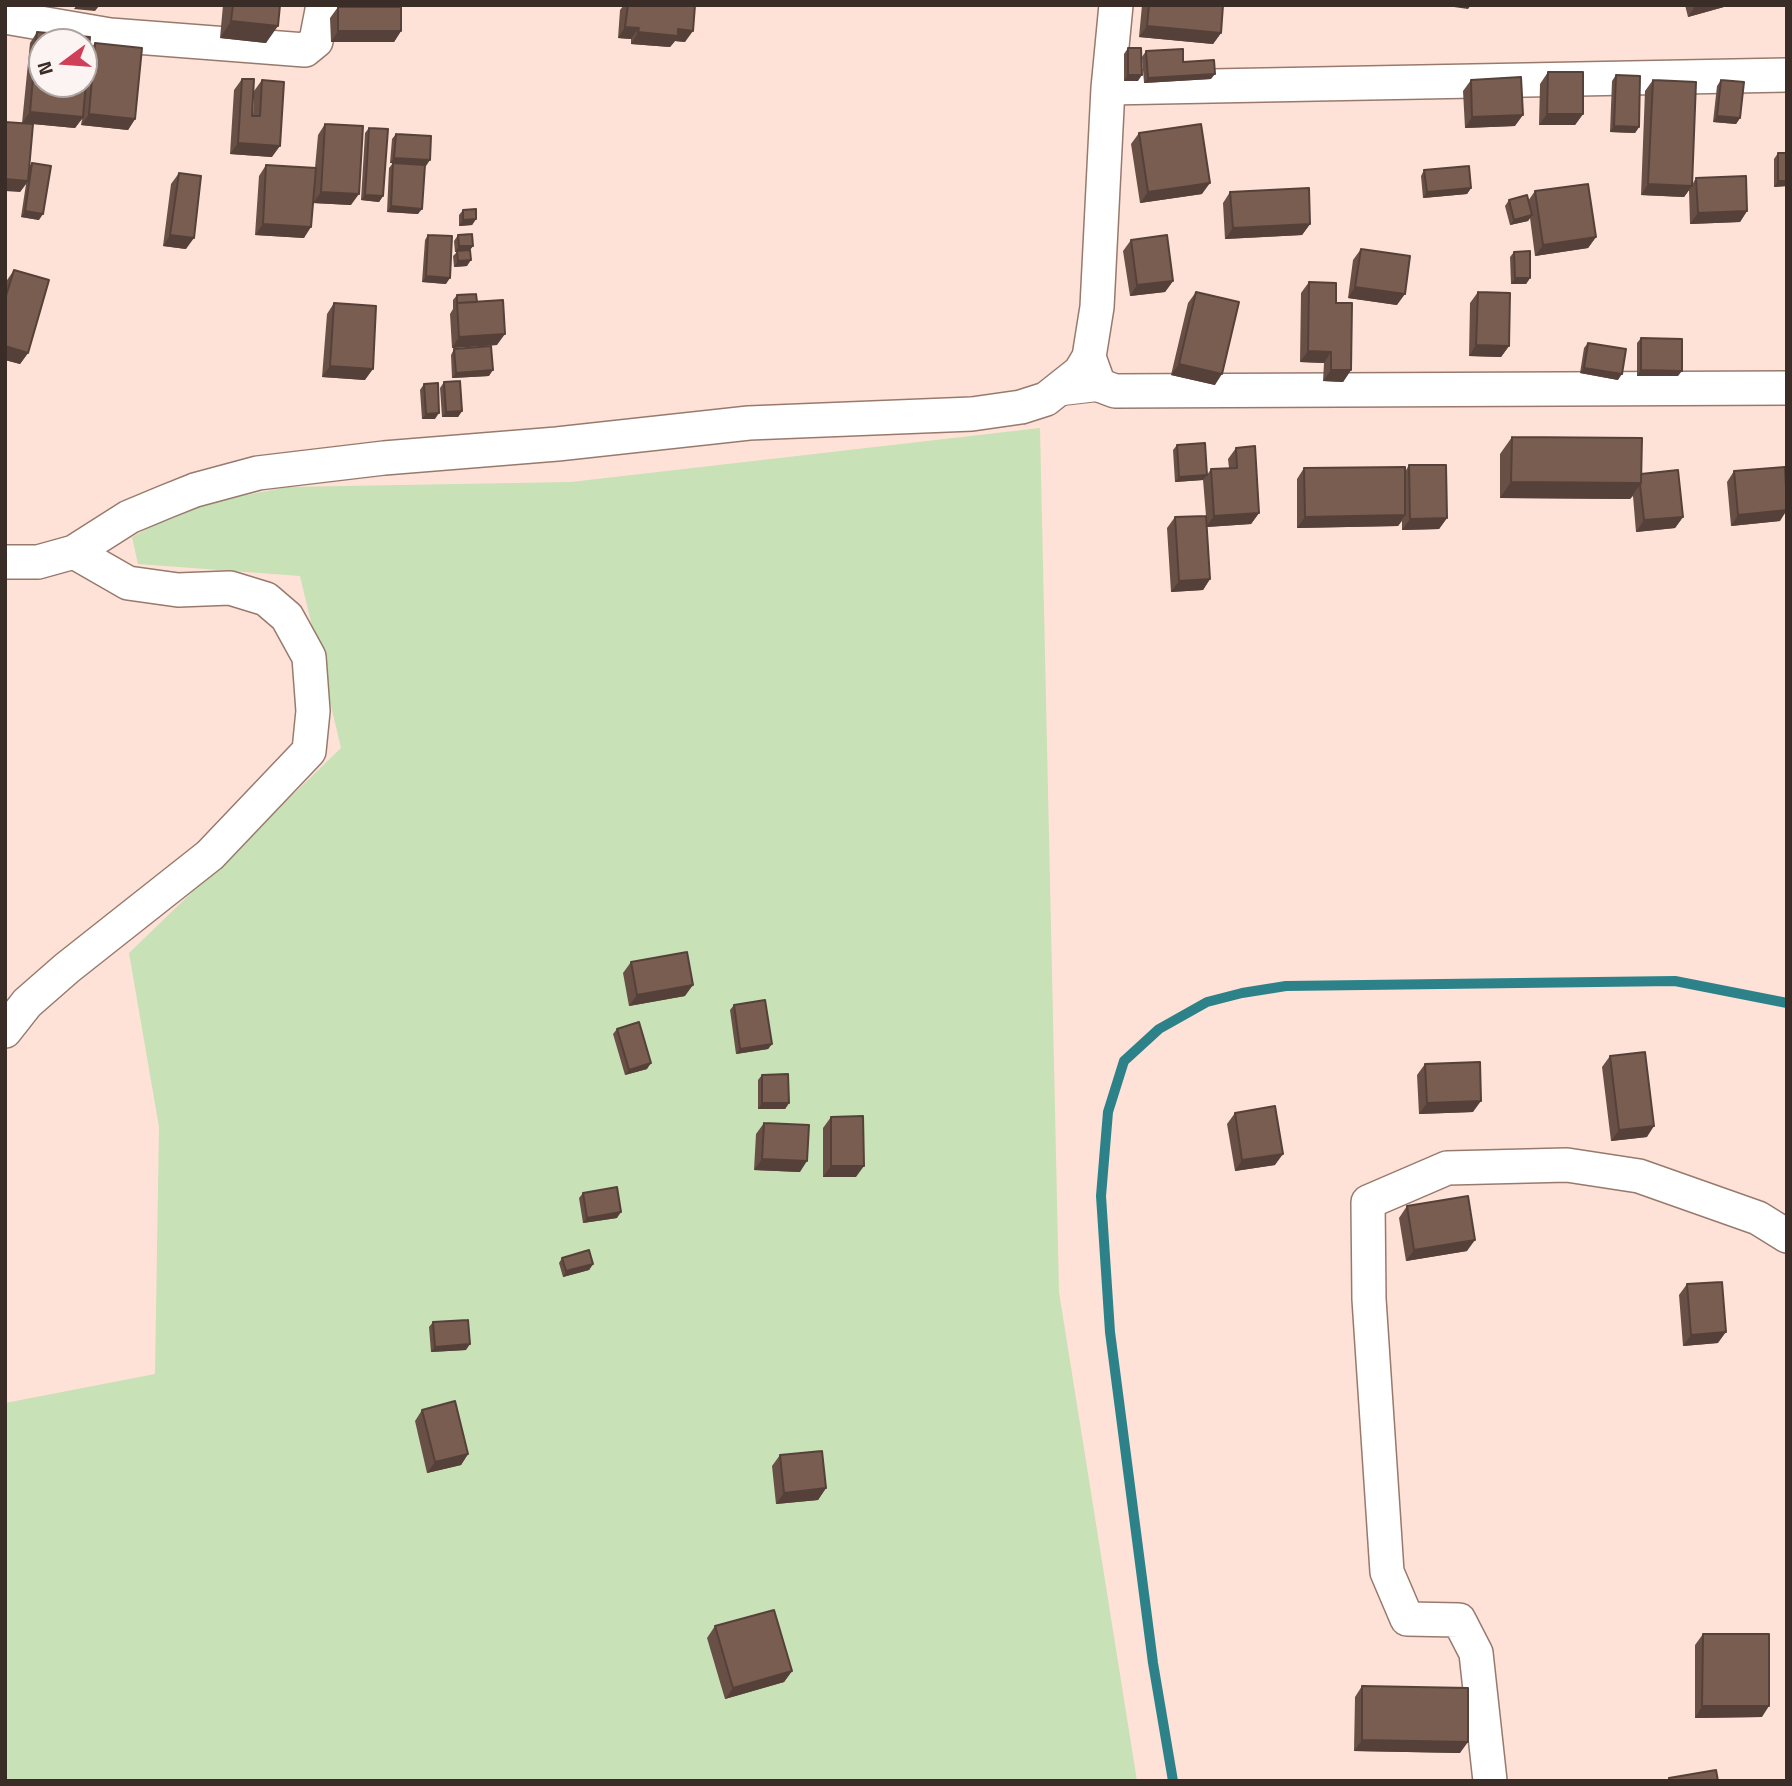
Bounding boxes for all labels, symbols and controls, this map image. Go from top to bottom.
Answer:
north arrow [28,28,98,98]
text: N [29,58,60,79]

